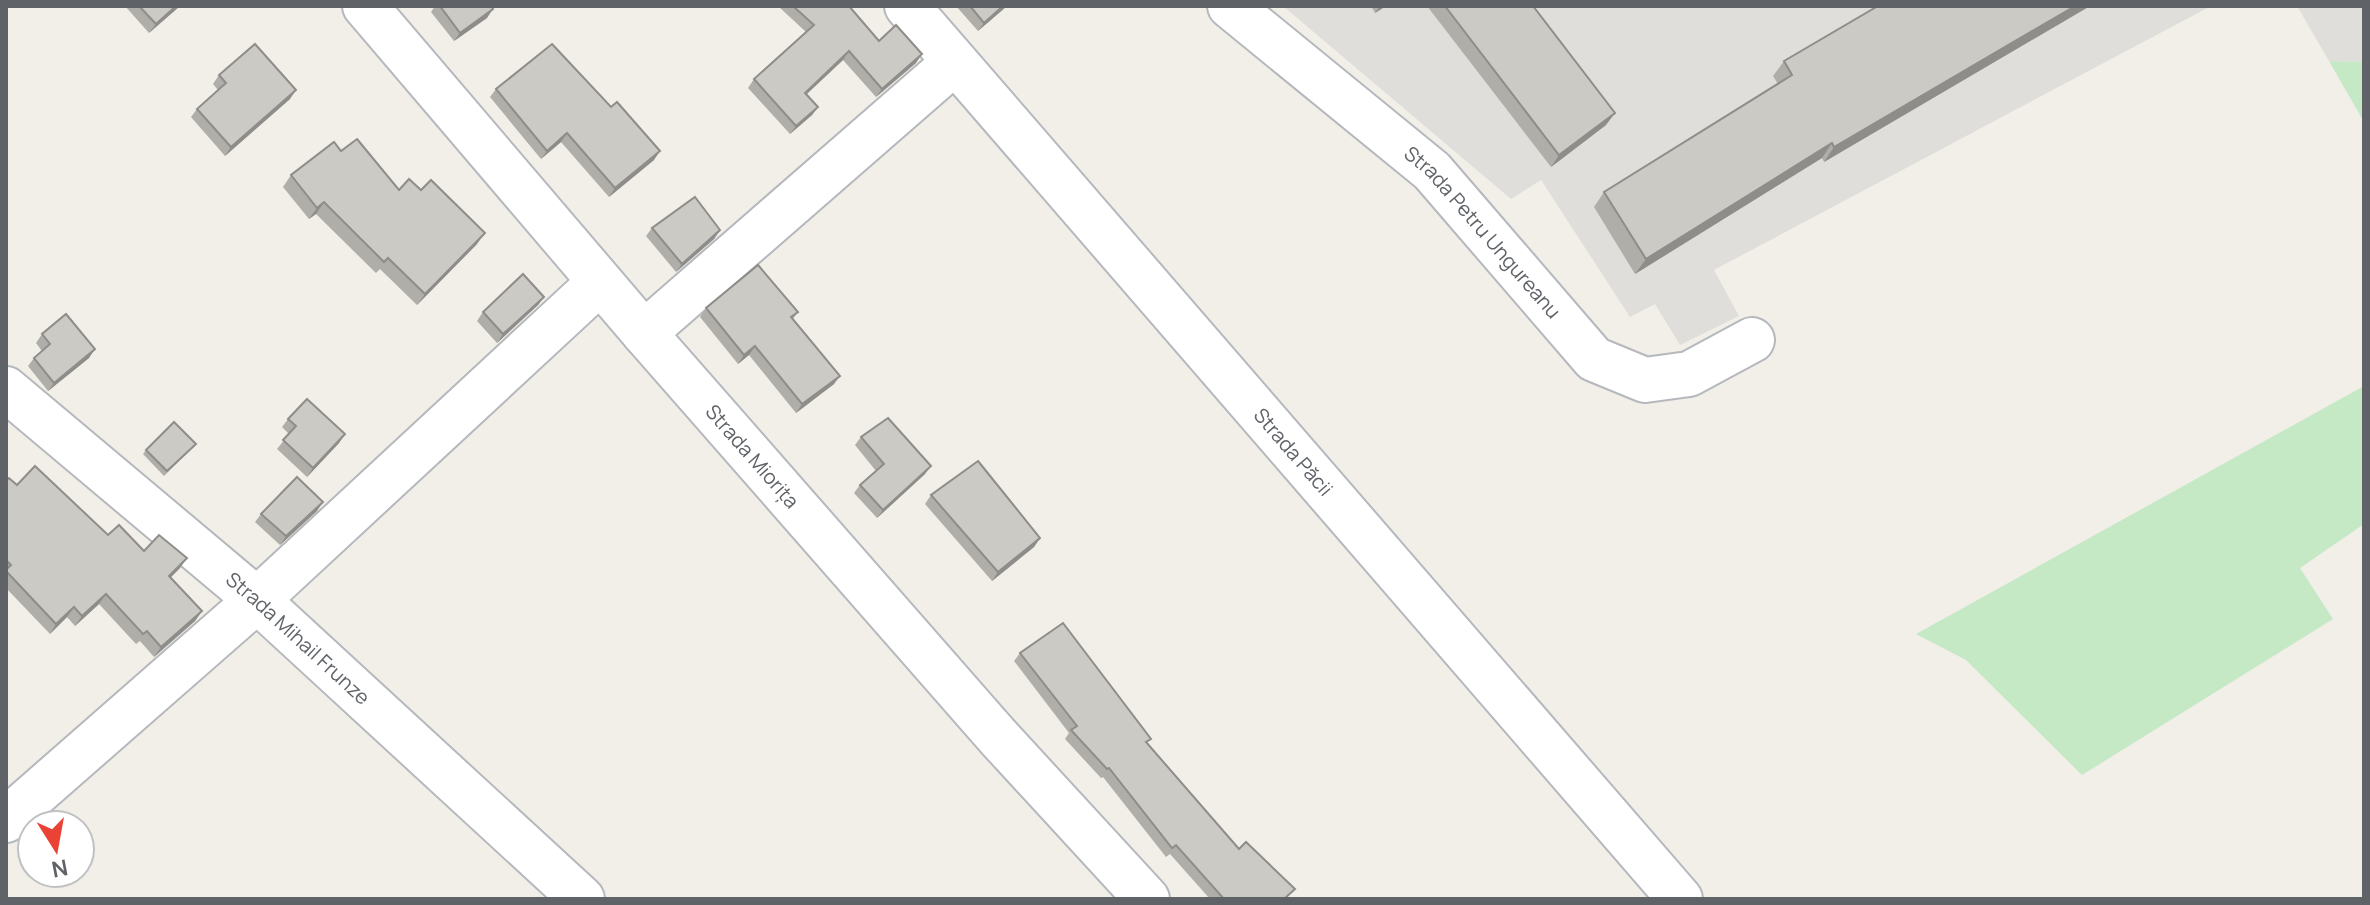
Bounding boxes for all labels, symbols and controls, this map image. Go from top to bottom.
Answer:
street label: Strada Petru Ungureanu [1399,140,1567,324]
street label: Strada Miorița [700,398,805,514]
street label: Strada Păcii [1248,402,1339,501]
street label: Strada Mihail Frunze [220,566,376,710]
north arrow [16,809,96,889]
text: N [49,852,70,885]

